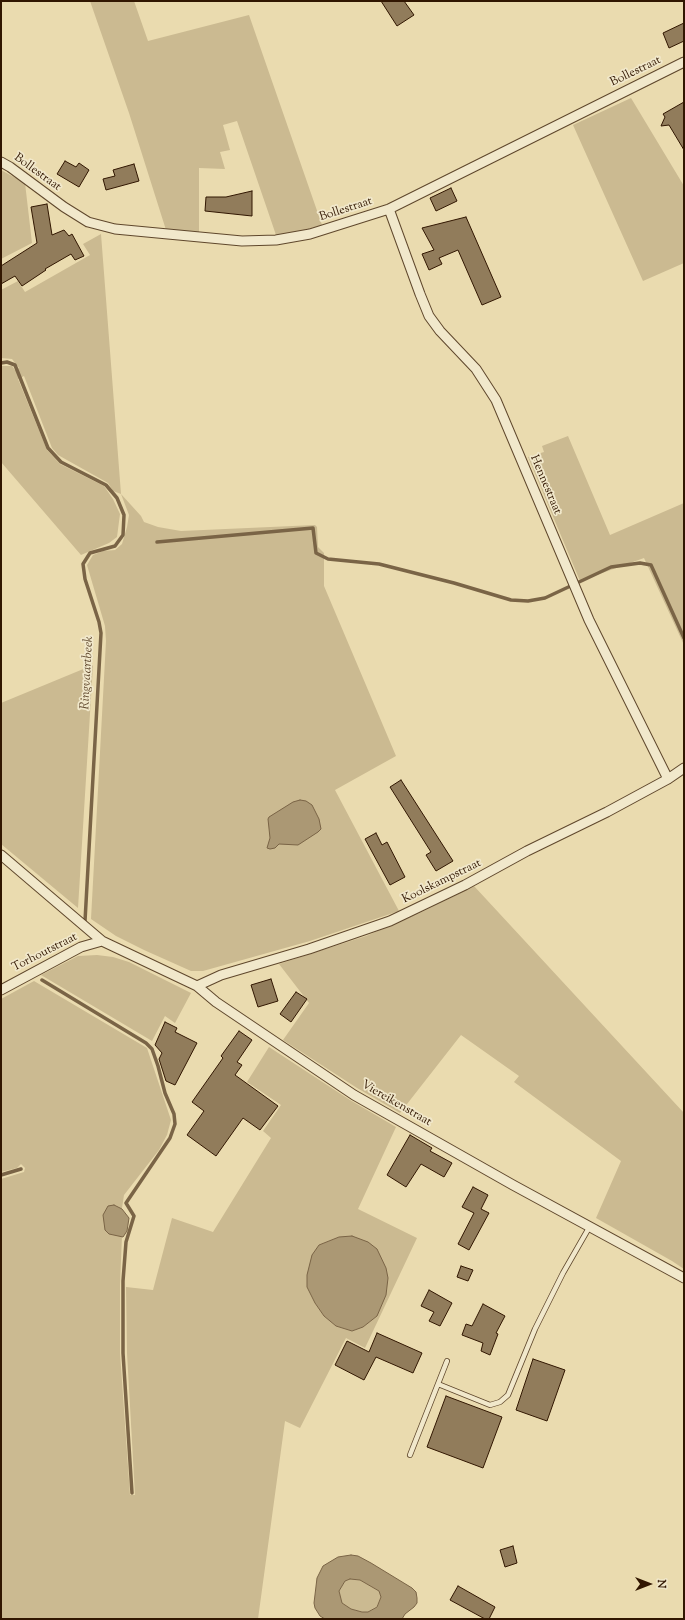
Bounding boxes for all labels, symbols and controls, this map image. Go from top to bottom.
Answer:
street label: Bollestraat [608,54,664,90]
street label: Bollestraat [11,151,63,195]
street label: Bollestraat [318,195,374,225]
street label: Hennestraat [526,453,564,517]
water label: Ringvaartbeek [78,636,98,710]
street label: Koolskampstraat [400,857,484,907]
street label: Torhoutstraat [10,930,80,976]
street label: Viereikenstraat [358,1078,434,1130]
north arrow [629,1564,669,1604]
text: N [653,1580,669,1588]

